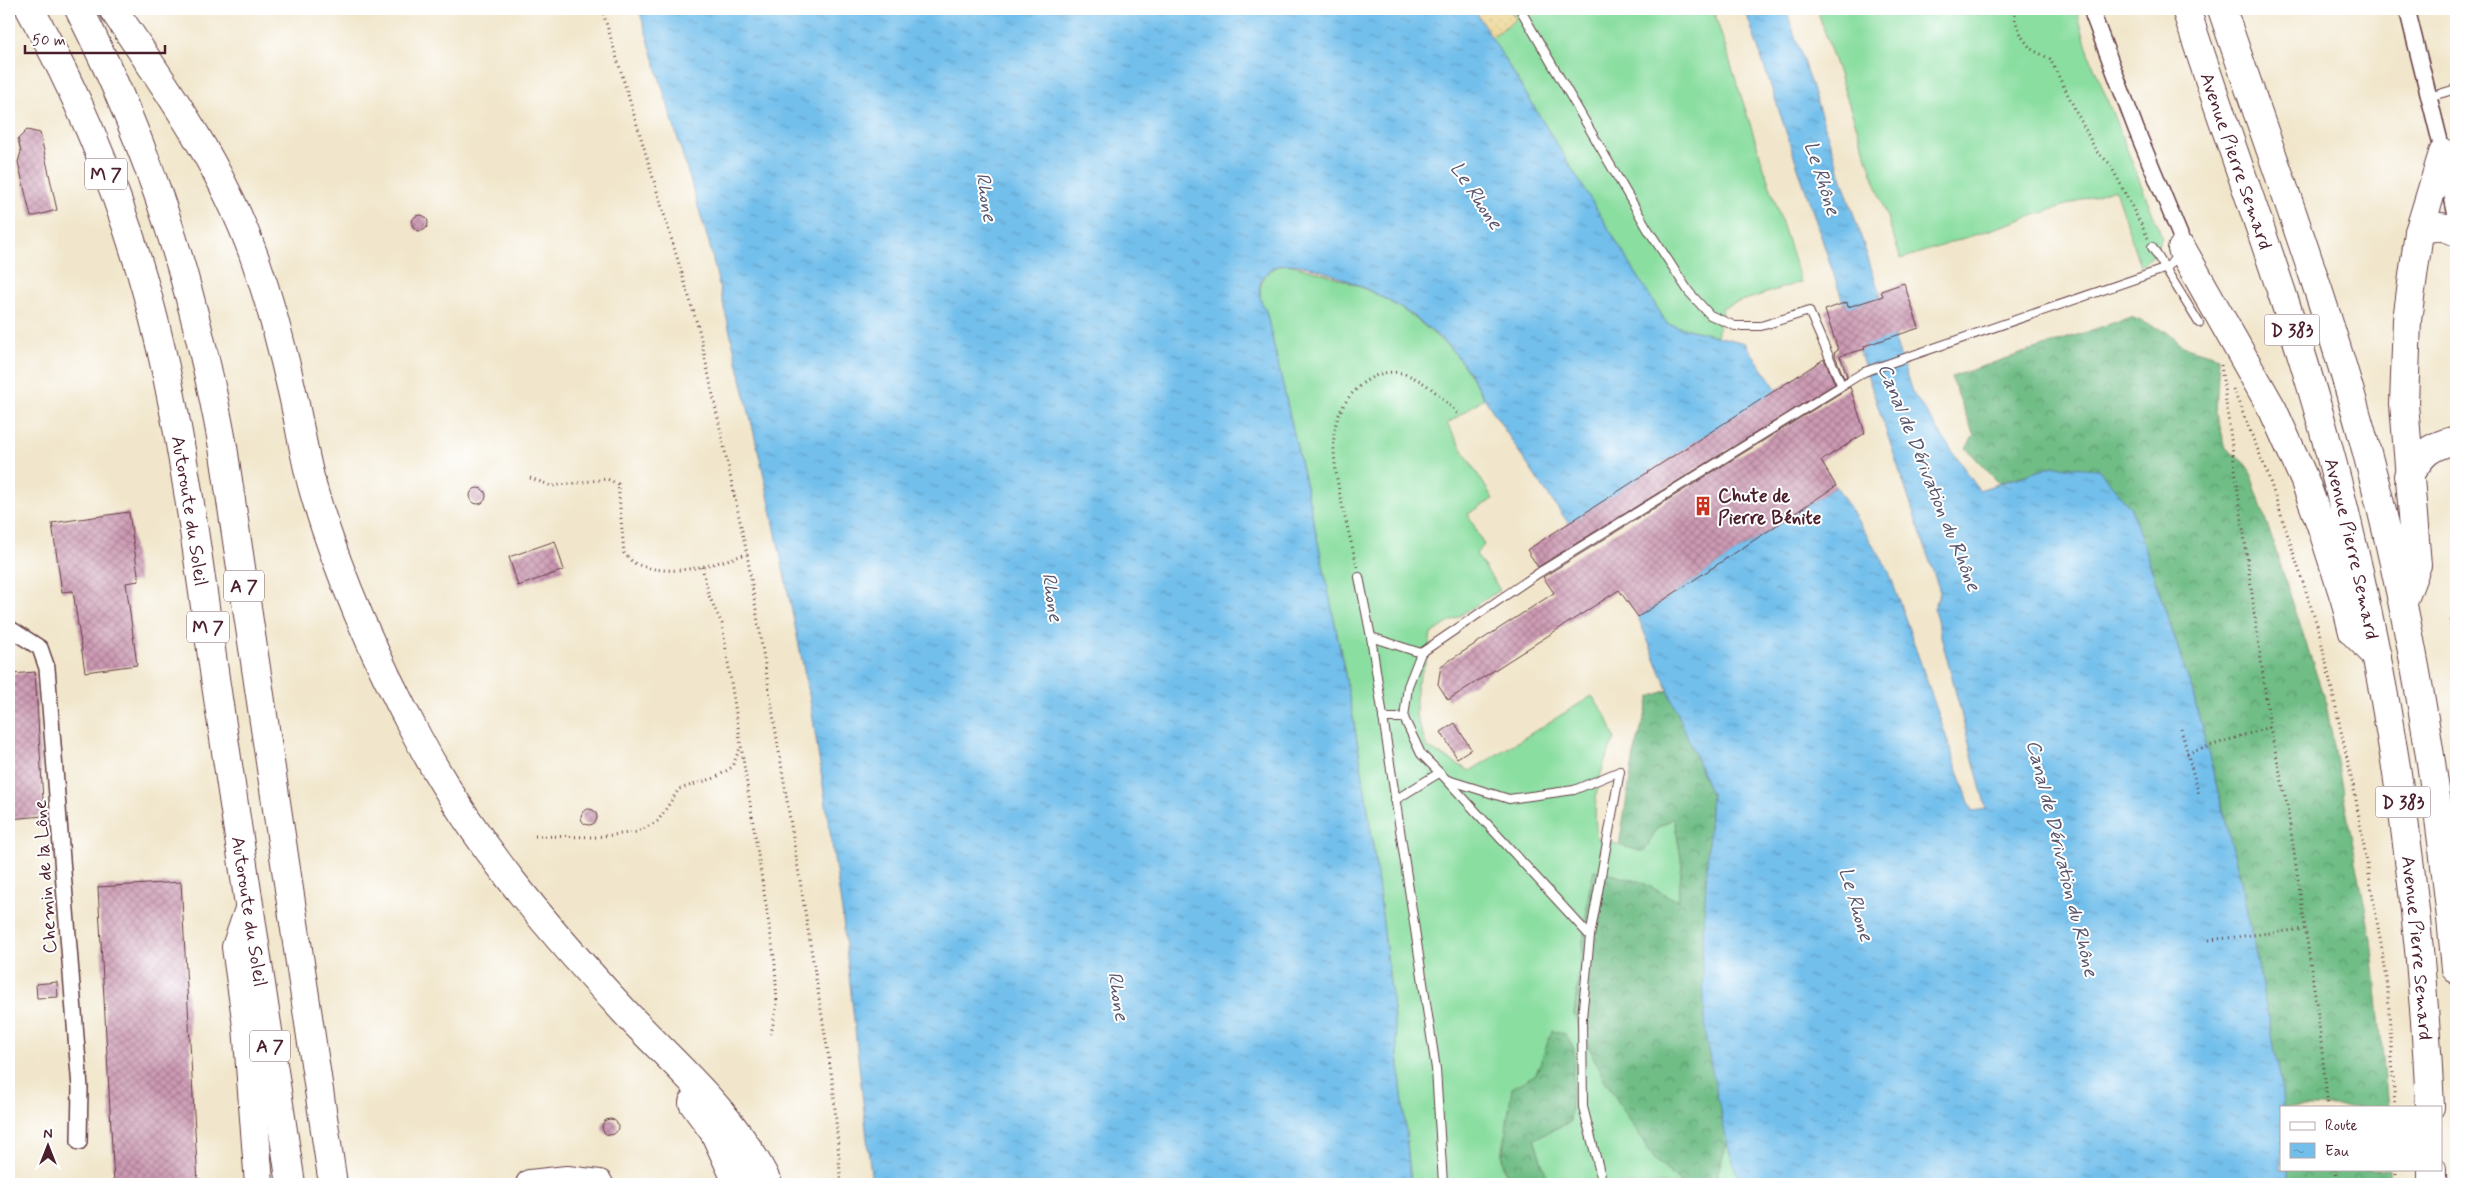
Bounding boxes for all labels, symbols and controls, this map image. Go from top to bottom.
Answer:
scale bar [25,22,165,54]
text: 50 m [32,31,66,51]
street label: Avenue Pierre Semard [2194,69,2277,253]
water label: Le Rhône [1797,138,1847,220]
water label: Le Rhone [1443,157,1509,236]
road number: M 7 [85,158,127,190]
water label: Rhone [968,171,1003,225]
road number: D 383 [2264,314,2320,346]
water label: Canal de Dérivation du Rhône [1871,360,1987,596]
street label: Autoroute du Soleil [165,434,213,588]
street label: Avenue Pierre Semard [2318,456,2384,642]
place label: Chute de Pierre Bénite [1718,484,1821,531]
building icon: Chute de Pierre Bénite [1692,495,1714,517]
road number: A 7 [224,570,264,602]
water label: Rhone [1034,571,1069,625]
road number: M 7 [187,612,229,642]
water label: Canal de Dérivation du Rhône [2019,737,2104,981]
road number: D 383 [2376,786,2430,818]
street label: Chemin de la Lône [28,799,63,955]
street label: Autoroute du Soleil [225,835,272,988]
street label: Avenue Pierre Semard [2395,854,2437,1041]
water label: Le Rhone [1832,864,1880,946]
water label: Rhone [1100,970,1135,1024]
road number: A 7 [250,1030,290,1062]
legend [2280,1106,2442,1170]
text: Route [2325,1116,2358,1136]
north arrow [22,1120,72,1170]
text: N [43,1125,53,1143]
text: Eau [2325,1142,2349,1162]

